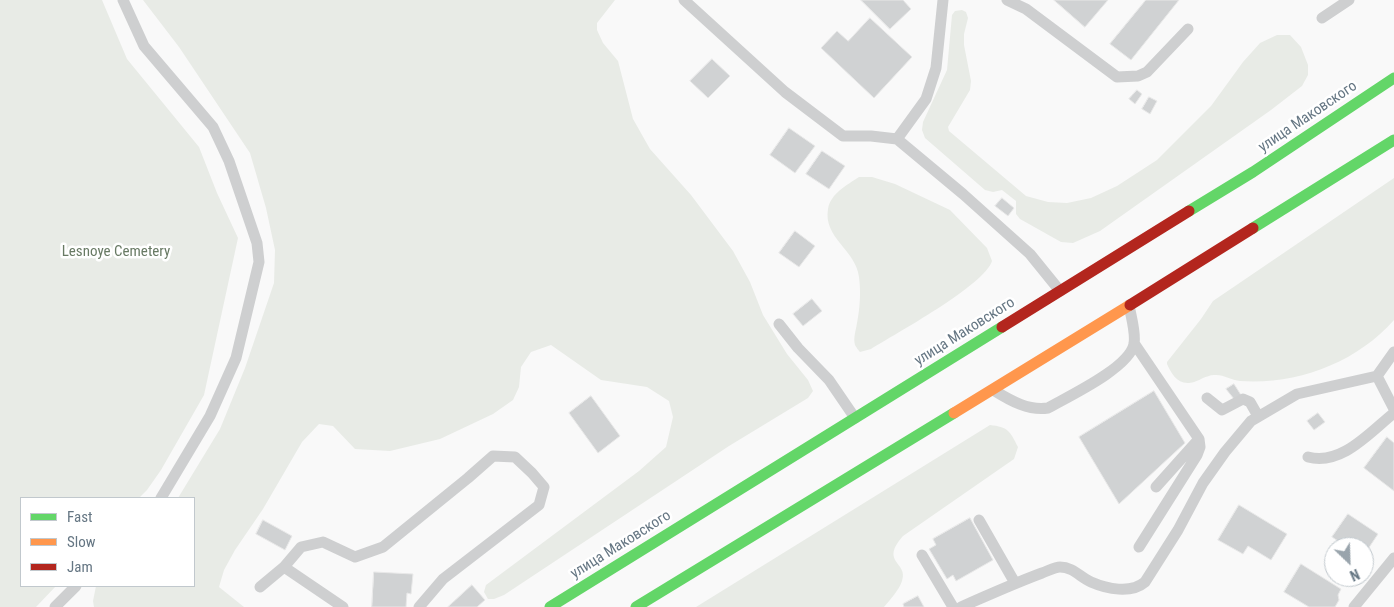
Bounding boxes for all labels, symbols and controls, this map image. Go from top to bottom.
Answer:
street label: улица Маковского [1255,77,1361,157]
park label: Lesnoye Cemetery [62,243,170,261]
street label: улица Маковского [912,294,1018,370]
legend [20,497,195,587]
street label: улица Маковского [568,507,674,583]
text: Fast [67,508,92,526]
text: Slow [67,533,96,551]
north arrow [1324,537,1374,587]
text: Jam [67,558,93,576]
text: N [1348,566,1362,584]

